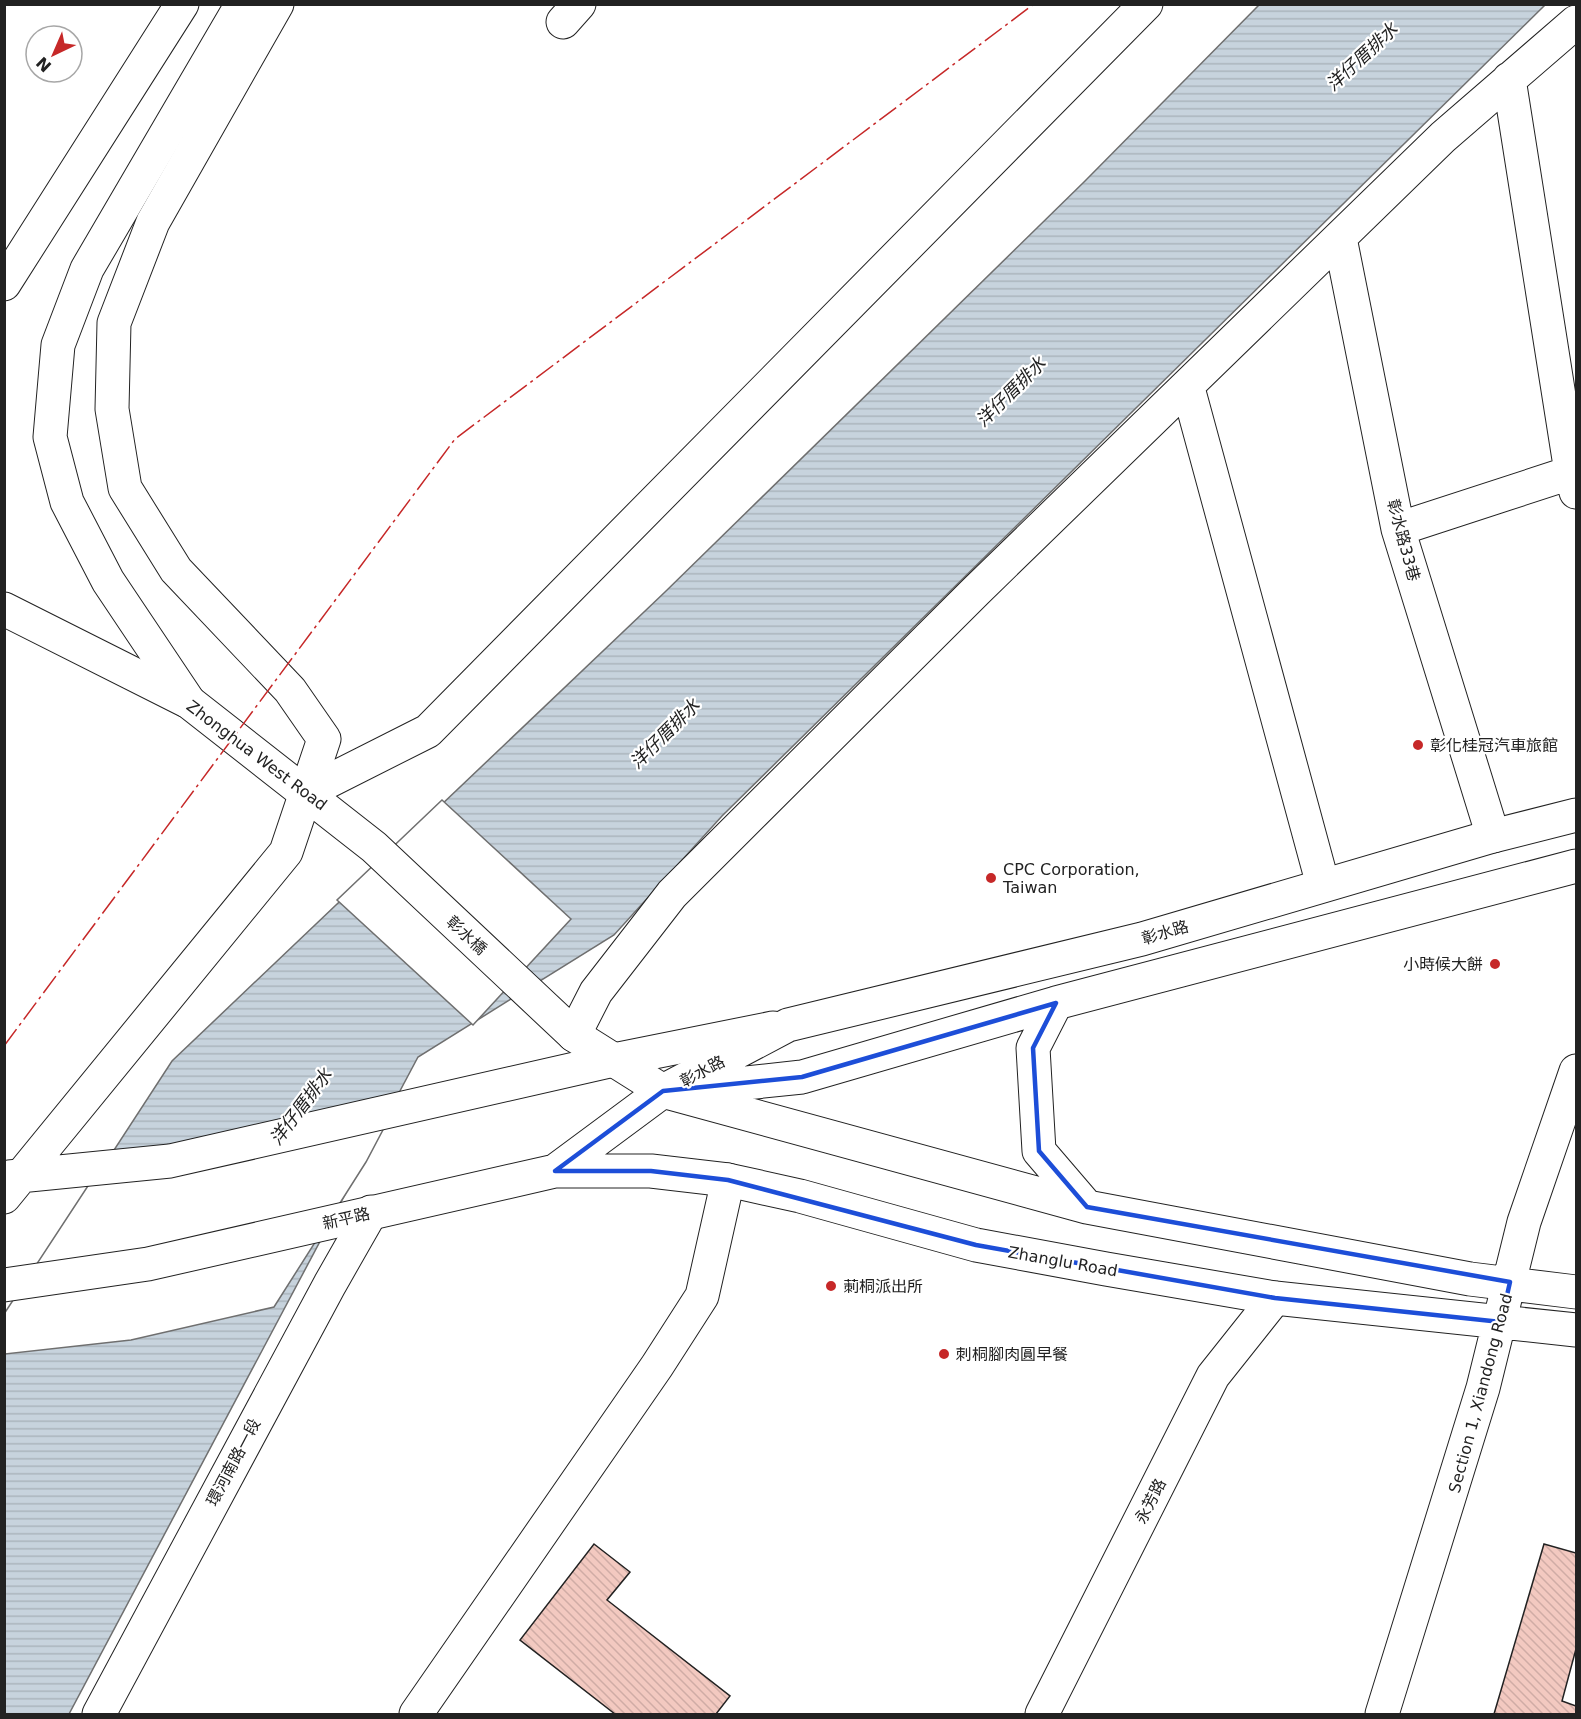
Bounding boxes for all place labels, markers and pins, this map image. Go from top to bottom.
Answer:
place label: 彰化桂冠汽車旅館 [1430,736,1558,755]
marker: 彰化桂冠汽車旅館 [1411,738,1425,752]
place label: CPC Corporation, Taiwan [1002,860,1140,897]
marker: CPC Corporation, Taiwan [984,871,998,885]
place label: 小時候大餅 [1403,955,1483,974]
marker: 小時候大餅 [1488,957,1502,971]
place label: 莿桐派出所 [843,1277,923,1296]
marker: 莿桐派出所 [824,1279,838,1293]
place label: 刺桐腳肉圓早餐 [956,1345,1068,1364]
marker: 刺桐腳肉圓早餐 [937,1347,951,1361]

